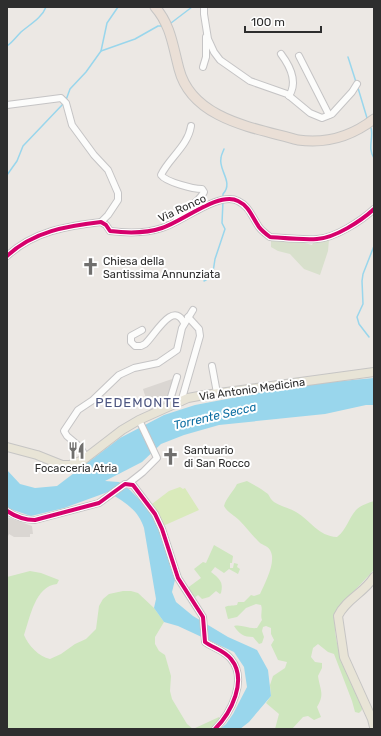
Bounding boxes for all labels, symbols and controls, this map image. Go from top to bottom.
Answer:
scale bar [245,8,321,34]
text: 100 m [251,15,285,29]
street label: Via Ronco [156,192,208,225]
place label: Chiesa della Santissima Annunziata [103,255,220,281]
church icon: Chiesa della Santissima Annunziata [80,257,100,277]
street label: Via Antonio Medicina [198,376,306,403]
district label: PEDEMONTE [95,395,181,410]
water label: Torrente Secca [172,400,258,432]
restaurant icon: Focacceria Atria [66,440,86,460]
place label: Santuario di San Rocco [184,444,250,470]
church icon: Santuario di San Rocco [161,446,181,466]
place label: Focacceria Atria [35,462,117,475]

